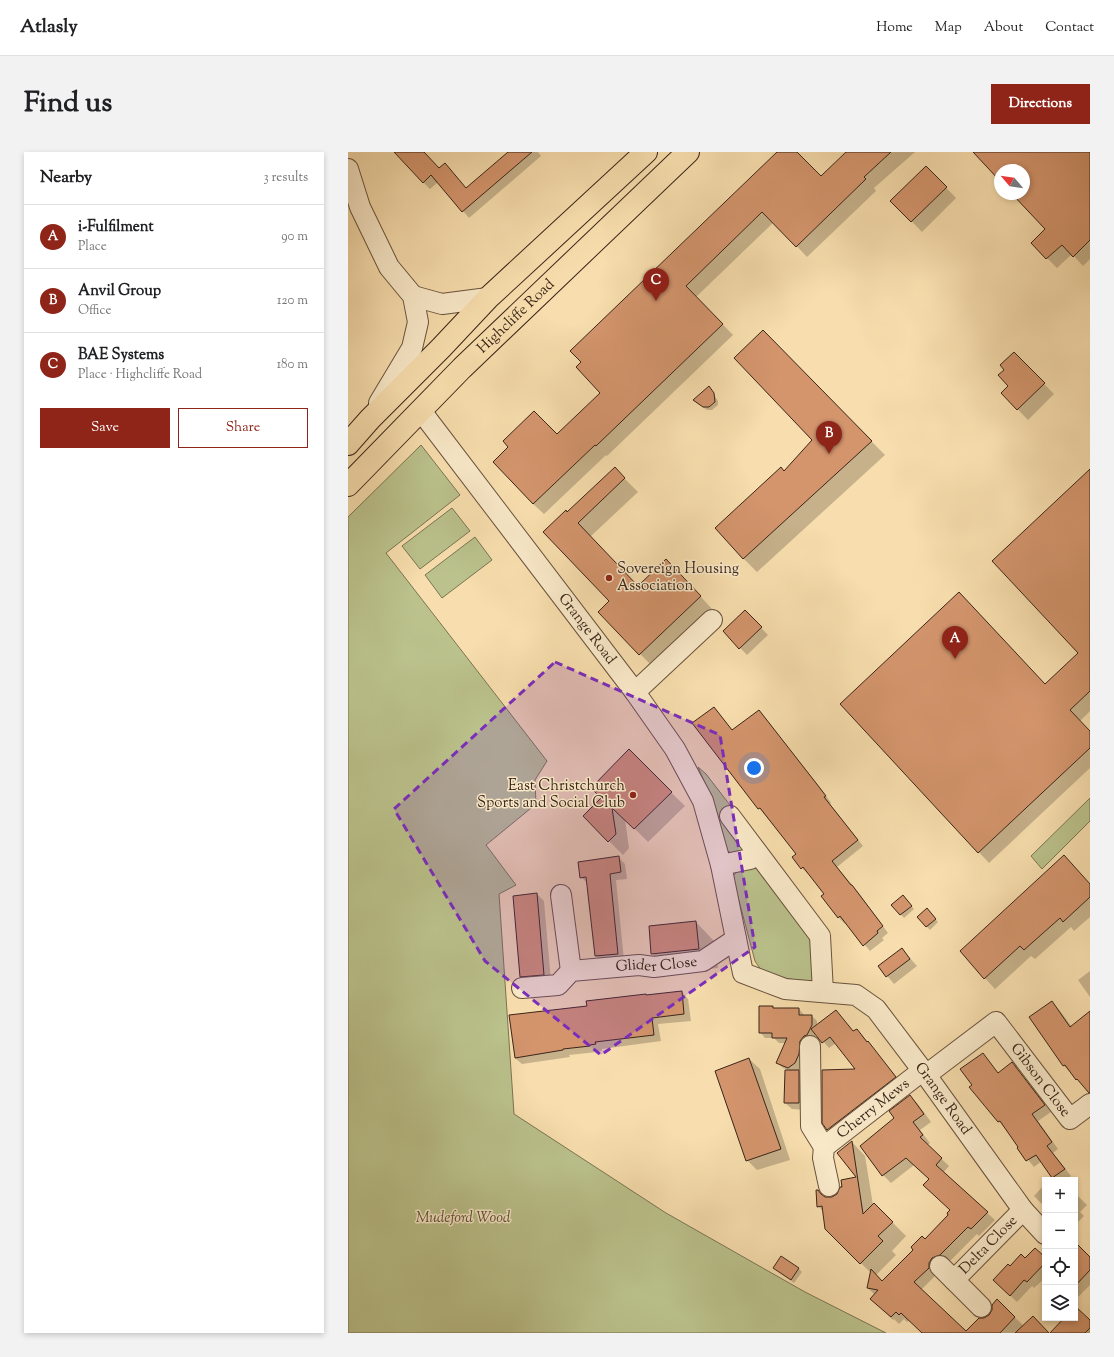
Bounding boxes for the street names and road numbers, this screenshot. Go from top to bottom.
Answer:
street label: Highcliffe Road [473,274,560,359]
street label: Grange Road [553,589,621,669]
street label: Glider Close [615,951,698,978]
street label: Gibson Close [1005,1039,1075,1122]
street label: Grange Road [910,1058,976,1140]
street label: Cherry Mews [832,1074,914,1144]
street label: Delta Close [954,1211,1022,1279]

